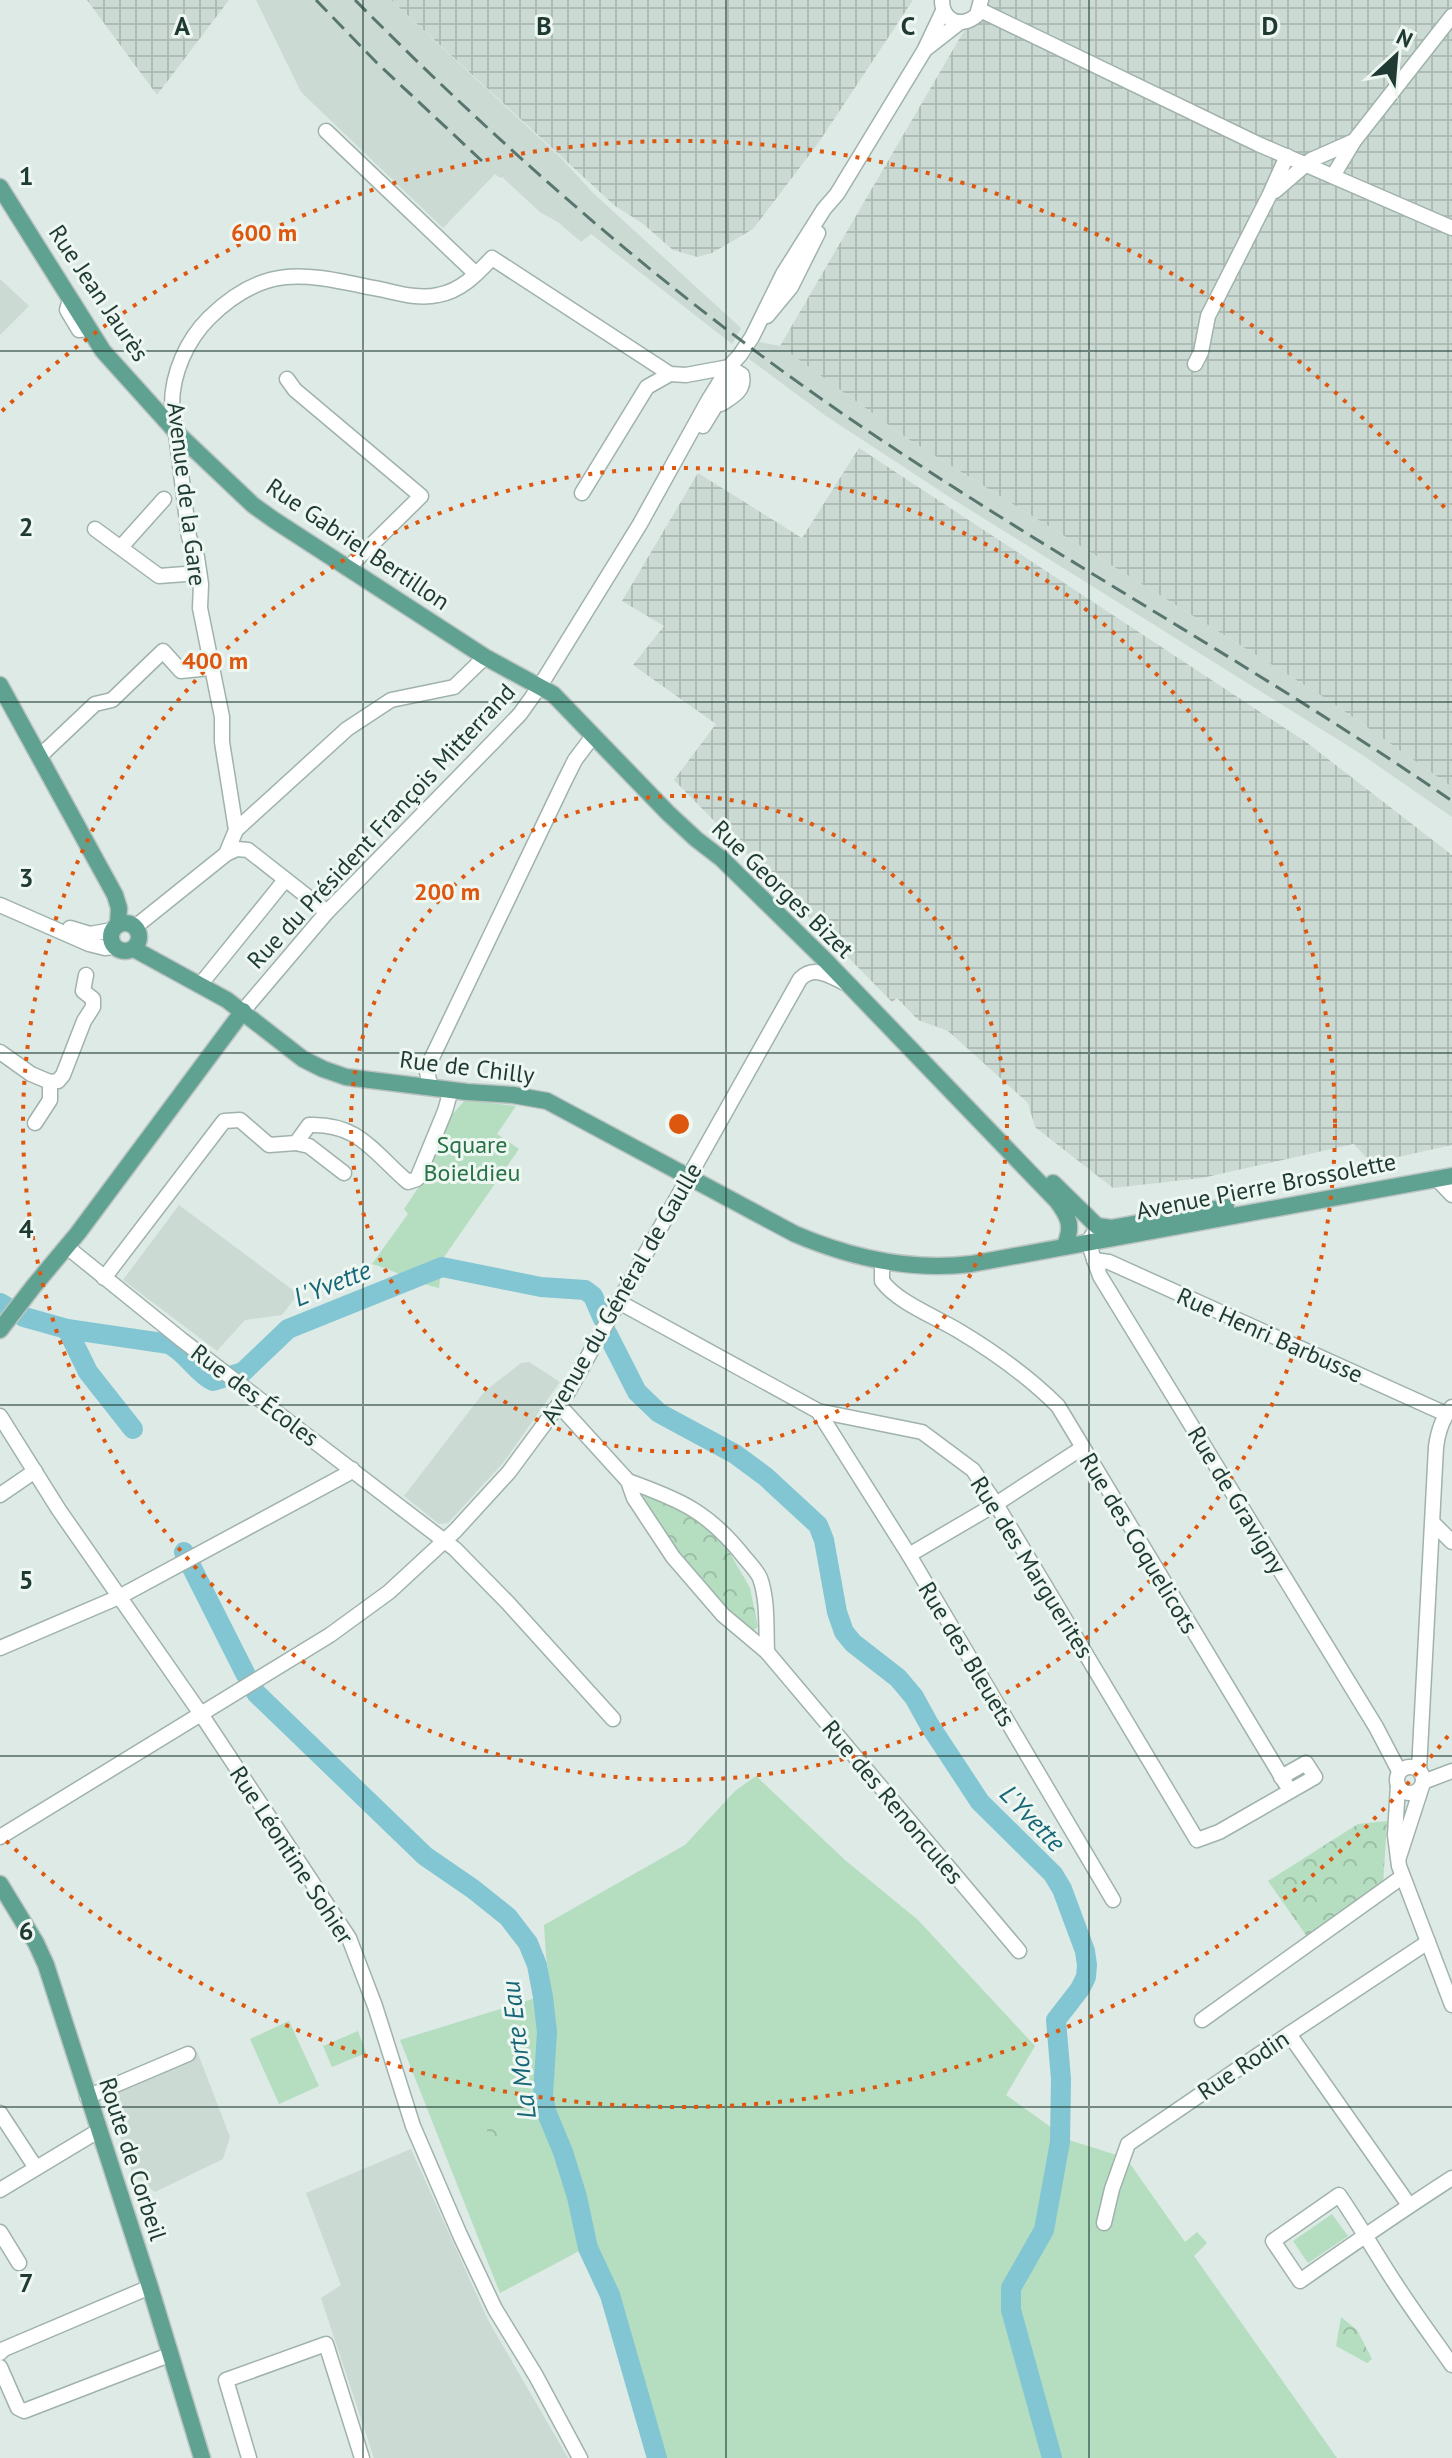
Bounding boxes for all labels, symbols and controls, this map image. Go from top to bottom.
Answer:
text: A [174,9,190,42]
text: B [536,9,552,42]
text: C [901,9,915,42]
text: D [1262,9,1278,42]
north arrow [1356,16,1436,96]
text: N [1392,22,1417,54]
text: 1 [19,159,33,192]
text: 600 m [231,217,297,248]
street label: Rue Jean Jaurès [42,219,156,367]
street label: Avenue de la Gare [160,400,214,588]
street label: Rue Gabriel Bertillon [260,471,456,617]
text: 2 [19,510,33,543]
text: 400 m [182,645,248,676]
street label: Rue du Président François Mitterrand [240,677,522,975]
street label: Rue Georges Bizet [705,813,861,965]
text: 3 [19,861,33,894]
text: 200 m [414,876,480,907]
street label: Rue de Chilly [398,1043,536,1091]
centre of rings [665,1110,693,1138]
park label: Square Boieldieu [424,1129,520,1188]
street label: Avenue Pierre Brossolette [1134,1146,1398,1226]
street label: Avenue du Général de Gaulle [533,1157,709,1429]
text: 4 [19,1212,34,1245]
water label: L'Yvette [288,1253,376,1313]
street label: Rue Henri Barbusse [1172,1280,1368,1390]
street label: Rue des Écoles [185,1337,325,1453]
street label: Rue de Gravigny [1181,1420,1293,1580]
street label: Rue des Coquelicots [1073,1447,1205,1639]
street label: Rue des Marguerites [963,1470,1101,1664]
text: 5 [19,1563,33,1596]
street label: Rue des Bleuets [912,1576,1022,1732]
street label: Rue des Renoncules [815,1714,971,1890]
street label: Rue Léontine Sohier [223,1760,361,1950]
water label: L'Yvette [993,1778,1073,1858]
text: 6 [19,1914,33,1947]
water label: La Morte Eau [493,1979,543,2121]
street label: Rue Rodin [1191,2023,1295,2107]
street label: Route de Corbeil [92,2074,174,2244]
text: 7 [19,2266,33,2299]

